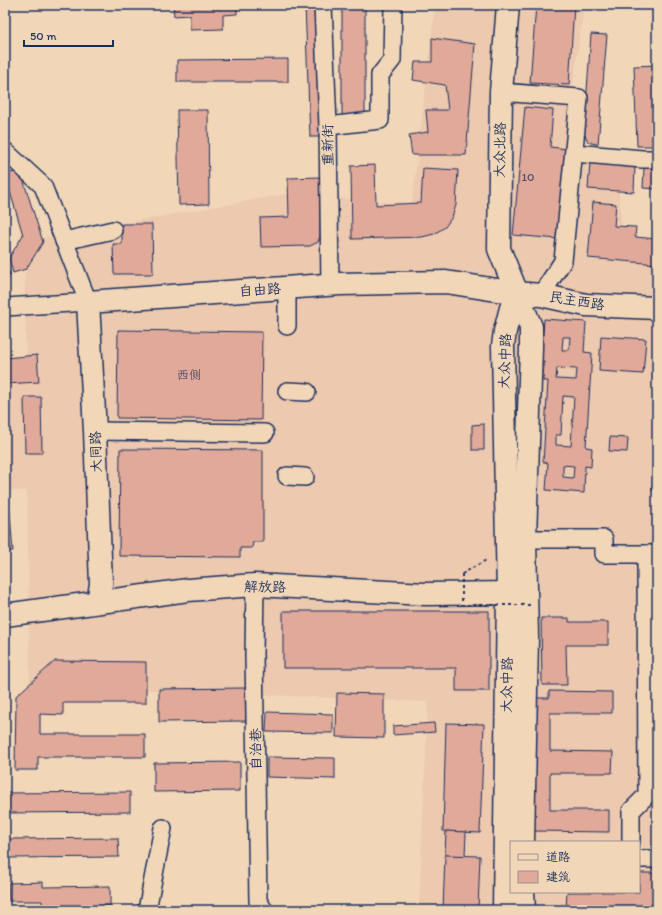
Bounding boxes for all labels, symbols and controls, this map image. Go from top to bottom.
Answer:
scale bar [24,22,113,48]
text: 50 m [30,29,56,43]
street label: 大众北路 [491,122,509,178]
street label: 重新街 [319,124,337,166]
house number: 10 [522,170,534,184]
street label: 自由路 [238,280,282,300]
street label: 民主西路 [548,288,606,314]
street label: 大众中路 [496,333,514,389]
house number: 西侧 [177,368,201,382]
street label: 大同路 [87,431,105,473]
street label: 解放路 [244,578,286,596]
street label: 大众中路 [498,657,516,713]
street label: 自治巷 [247,727,265,770]
legend [510,841,640,893]
text: 道路 [546,850,570,864]
text: 建筑 [546,870,570,884]

